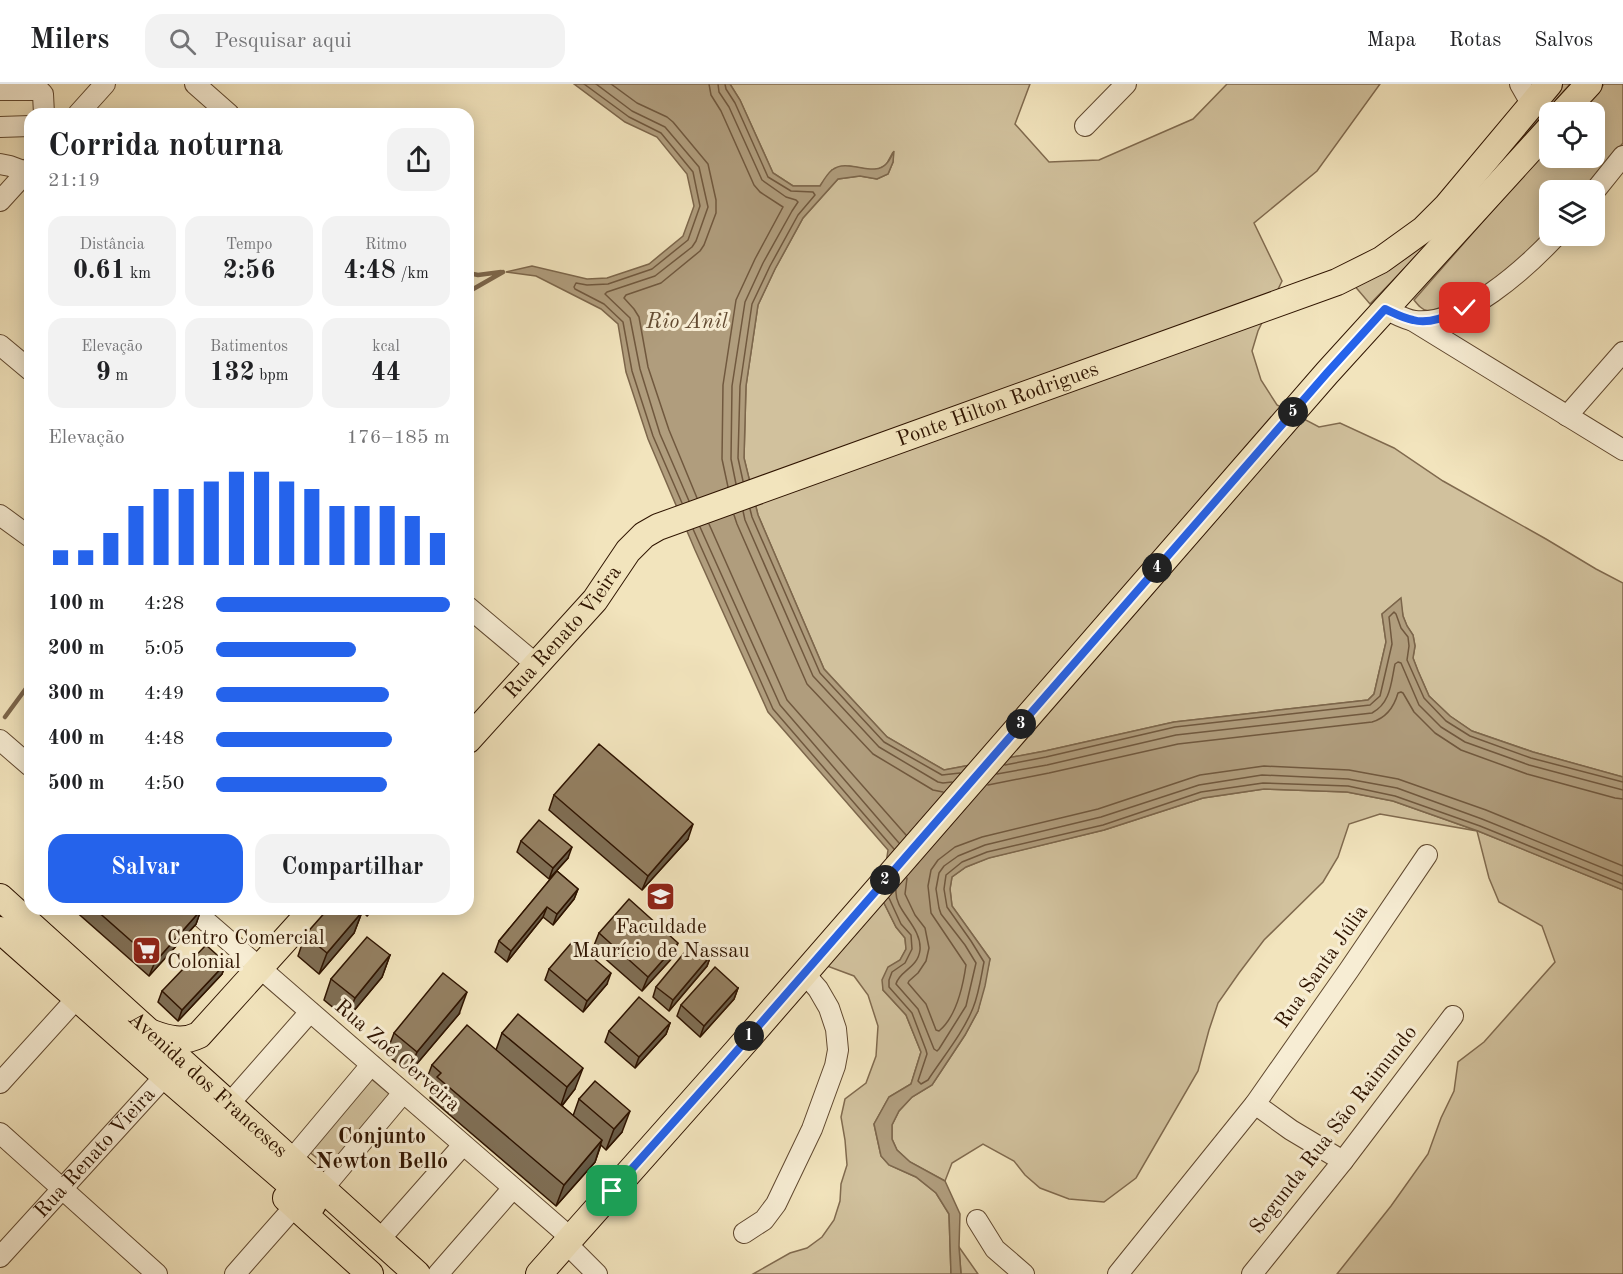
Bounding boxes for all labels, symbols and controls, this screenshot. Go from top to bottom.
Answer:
search box [145,14,565,68]
icon: search [166,25,199,58]
text: Milers [30,27,109,55]
text: Pesquisar aqui [214,30,352,52]
text: Mapa [1367,30,1416,51]
text: Rotas [1449,30,1501,51]
text: Salvos [1534,30,1593,51]
map controls [1539,102,1605,246]
button: locate [1539,102,1605,168]
button: share [387,128,450,191]
text: Corrida noturna [48,130,283,163]
text: 21:19 [48,171,100,191]
button: layers [1539,180,1605,246]
text: Distância [79,237,145,253]
text: Tempo [226,237,272,253]
text: Ritmo [365,237,407,253]
text: 0.61 [73,258,126,284]
text: 2:56 [223,258,275,284]
text: 4:48 [343,258,396,284]
text: km [126,266,151,282]
text: /km [396,266,429,282]
pin [1439,282,1490,333]
icon: check [1448,291,1481,324]
water label: Rio Anil [645,311,729,333]
text: Elevação [81,339,143,355]
text: Batimentos [210,339,288,355]
text: kcal [372,339,400,355]
street label: Ponte Hilton Rodrigues [894,358,1101,450]
text: 9 [96,360,111,386]
text: 132 [210,360,255,386]
text: 44 [371,360,401,386]
text: m [111,368,128,384]
text: bpm [255,368,288,384]
pin: 5 [1278,397,1308,427]
text: 5 [1288,404,1298,420]
text: Elevação [48,428,125,448]
text: 176–185 m [347,428,450,448]
pin: 4 [1142,553,1172,583]
text: 4 [1152,560,1162,576]
street label: Rua Renato Vieira [501,562,625,703]
text: 100 m [48,594,104,614]
text: 4:28 [144,594,184,614]
text: 200 m [48,639,104,659]
text: 5:05 [144,639,184,659]
text: 300 m [48,684,104,704]
text: 4:49 [144,684,184,704]
pin: 3 [1006,709,1036,739]
text: 3 [1016,716,1026,732]
text: 400 m [48,729,104,749]
text: 4:48 [144,729,184,749]
text: 500 m [48,774,104,794]
text: 4:50 [144,774,184,794]
button: Salvar [48,834,243,903]
button: Compartilhar [255,834,450,903]
pin: 2 [870,865,900,895]
text: 2 [880,872,890,888]
school or university icon: Faculdade Maurício de Nassau [645,880,677,912]
street label: Rua Santa Júlia [1272,902,1372,1032]
place label: Faculdade Maurício de Nassau [572,917,750,962]
place label: Centro Comercial Colonial [167,928,325,973]
supermarket icon: Centro Comercial Colonial [130,934,162,966]
street label: Rua Zoé Cerveira [330,996,464,1116]
street label: Avenida dos Franceses [124,1008,291,1162]
pin: 1 [734,1021,764,1051]
street label: Segunda Rua São Raimundo [1246,1022,1422,1238]
text: 1 [744,1028,754,1044]
street label: Rua Renato Vieira [31,1084,159,1222]
district label: Conjunto Newton Bello [316,1126,448,1173]
pin [586,1165,637,1216]
icon: arrive [595,1174,628,1207]

